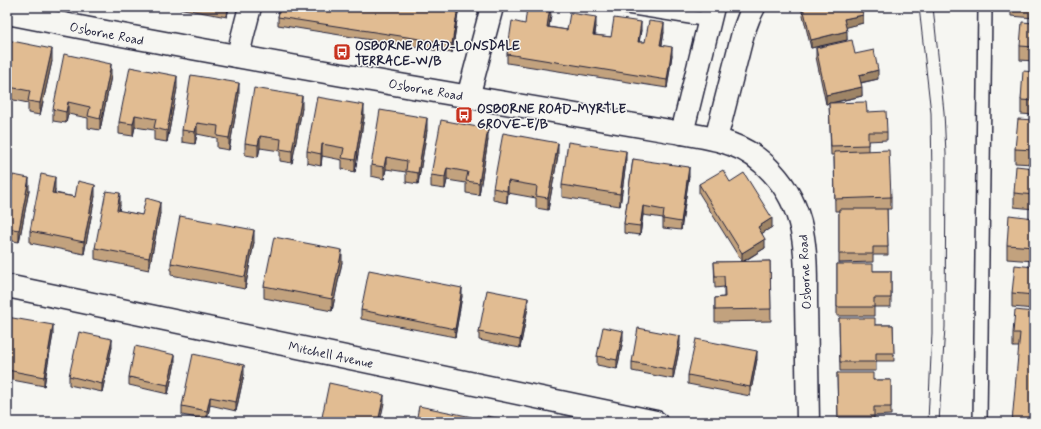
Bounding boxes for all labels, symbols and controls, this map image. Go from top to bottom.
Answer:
street label: Osborne Road [68,19,145,50]
place label: OSBORNE ROAD-LONSDALE TERRACE-W/B [355,38,520,70]
bus stop icon: OSBORNE ROAD-LONSDALE TERRACE-W/B [332,42,352,62]
street label: Osborne Road [387,76,464,105]
place label: OSBORNE ROAD-MYRTLE GROVE-E/B [477,101,627,133]
bus stop icon: OSBORNE ROAD-MYRTLE GROVE-E/B [454,105,474,125]
street label: Osborne Road [795,234,816,310]
street label: Mitchell Avenue [287,338,375,373]

